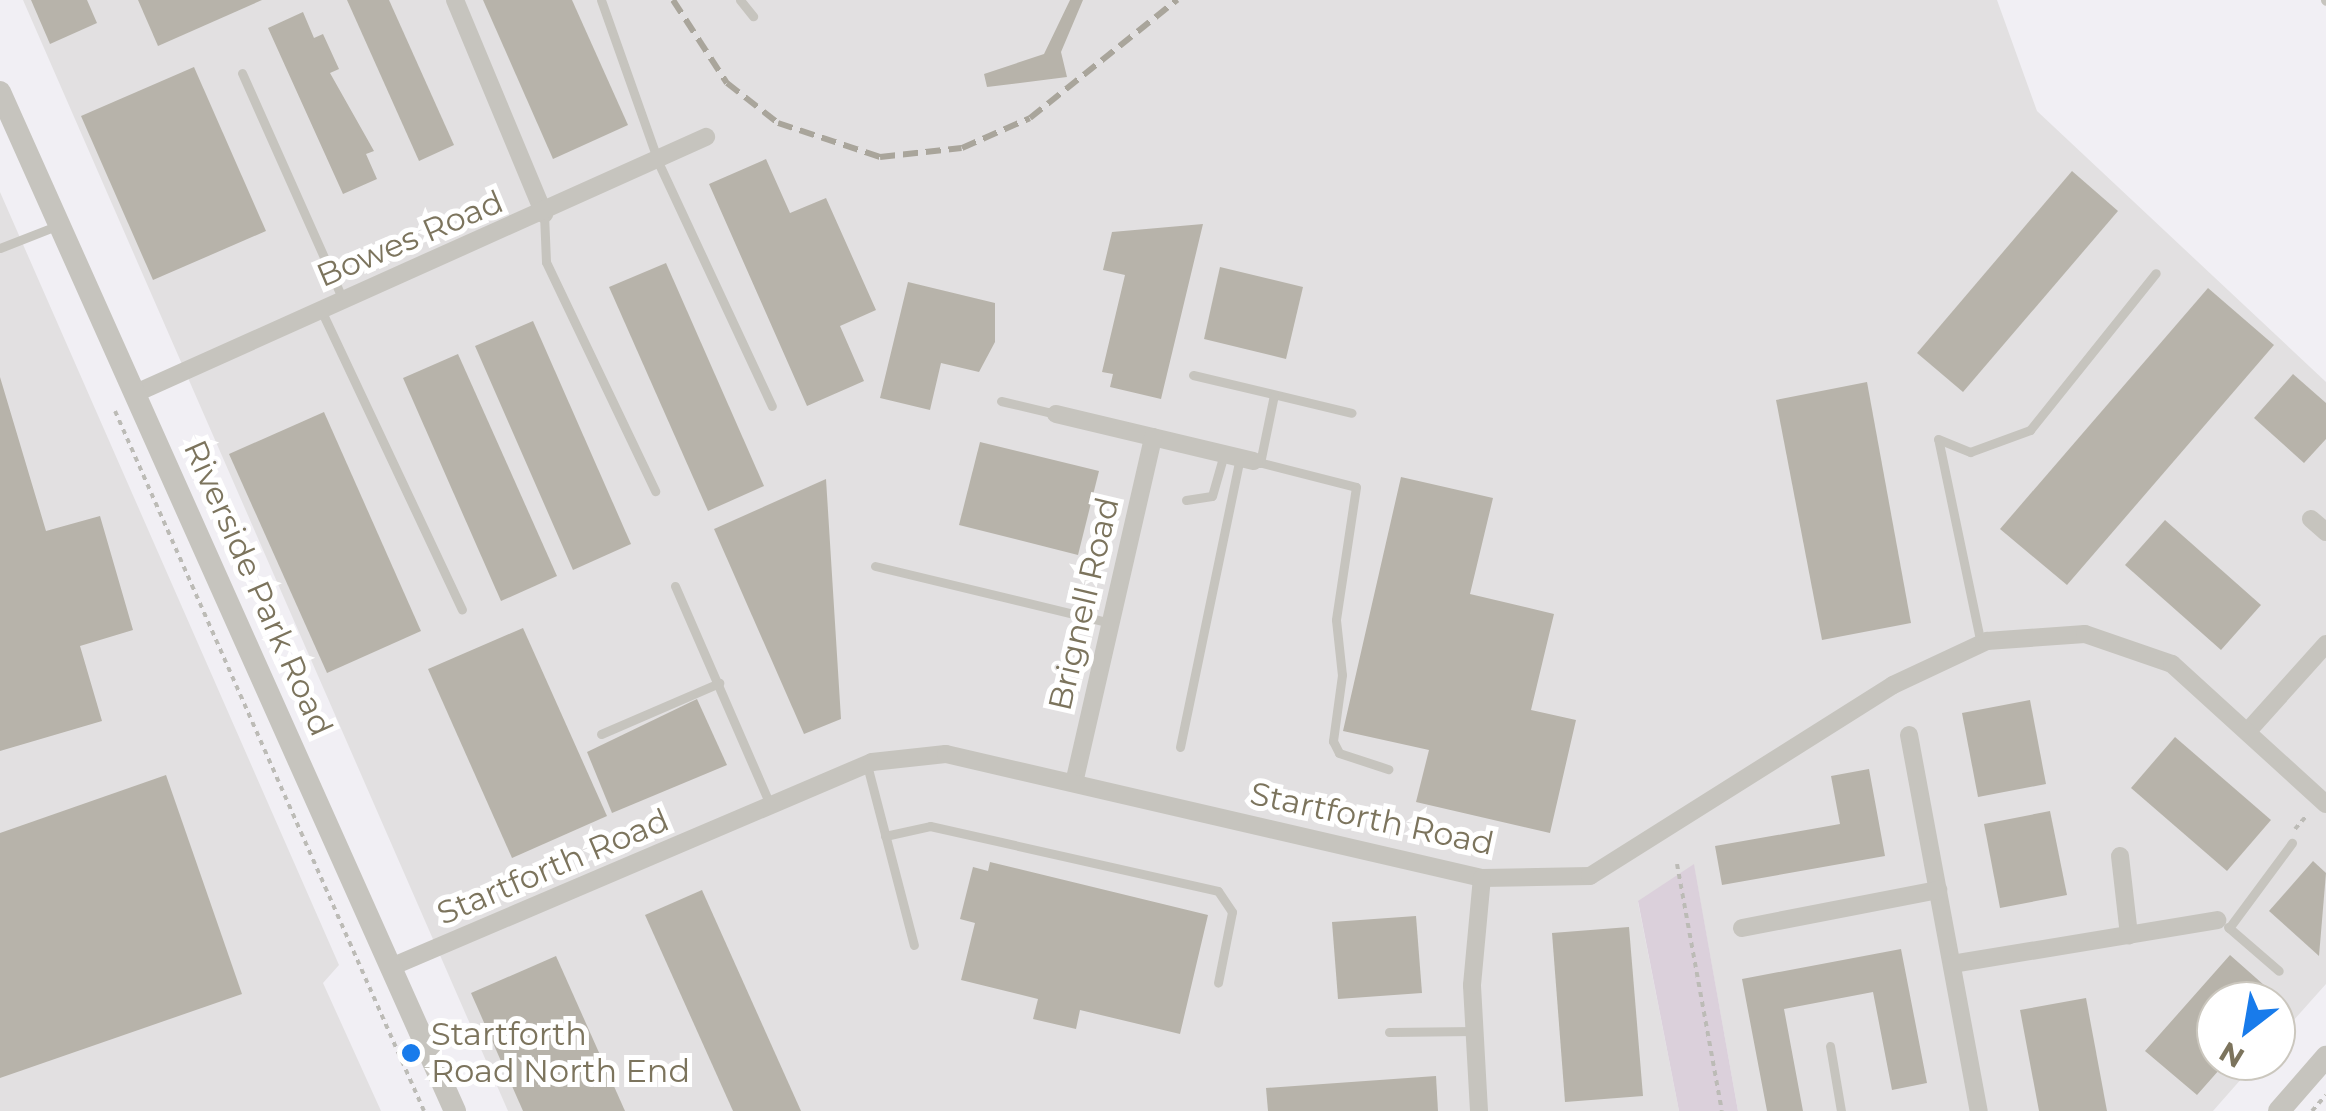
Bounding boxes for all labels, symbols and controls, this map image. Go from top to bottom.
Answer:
street label: Bowes Road [311,183,509,295]
street label: Riverside Park Road [175,434,341,742]
street label: Brignell Road [1041,494,1127,714]
street label: Startforth Road [1247,774,1497,864]
street label: Startforth Road [431,801,675,933]
north arrow [2196,981,2296,1081]
place label: Startforth Road North End [431,1016,690,1091]
text: N [2213,1035,2250,1075]
marker: Startforth Road North End [400,1042,422,1064]

